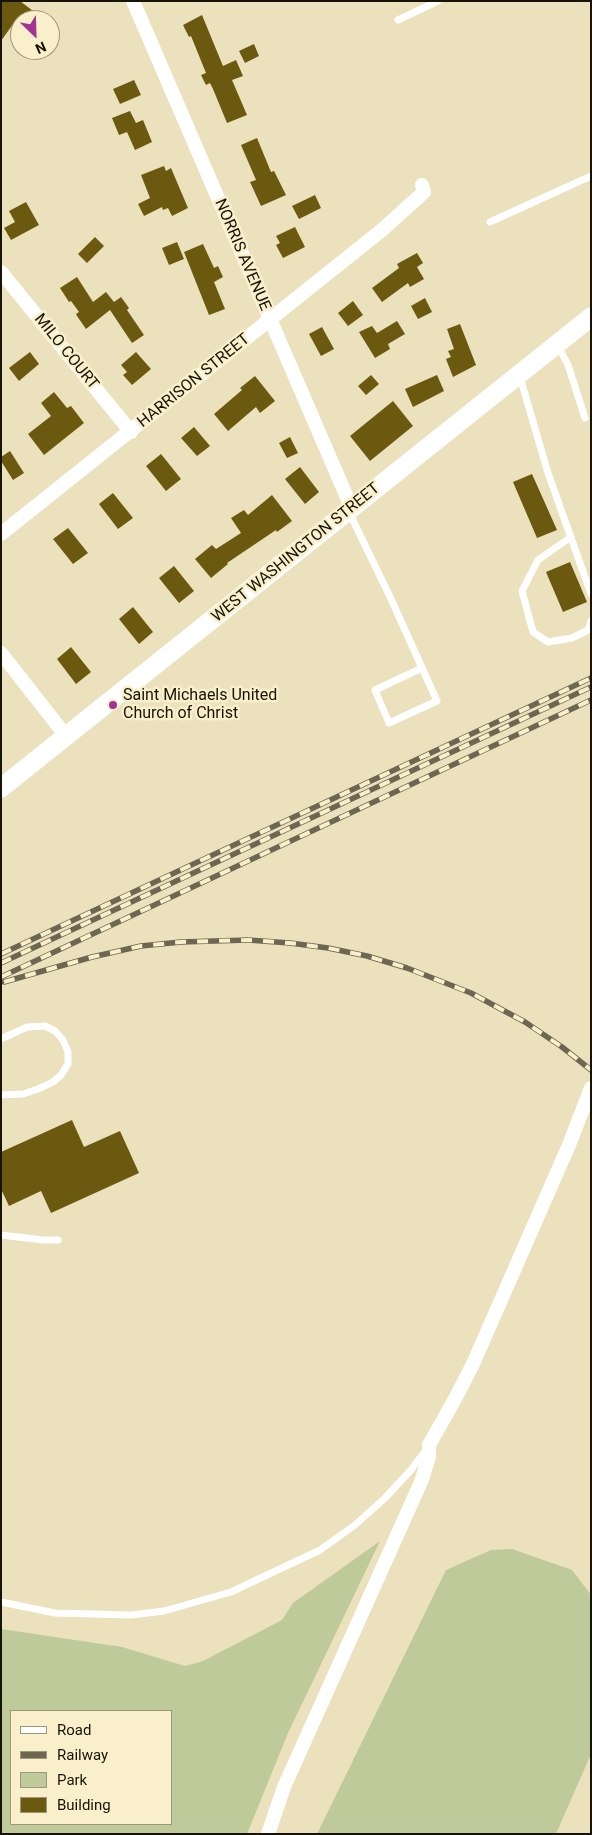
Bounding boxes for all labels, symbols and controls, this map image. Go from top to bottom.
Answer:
north arrow [10,10,60,60]
text: N [33,38,48,57]
street label: NORRIS AVENUE [210,196,274,314]
street label: MILO COURT [30,310,102,394]
street label: HARRISON STREET [134,330,254,432]
street label: WEST WASHINGTON STREET [208,479,384,627]
place label: Saint Michaels United Church of Christ [123,686,277,724]
marker: Saint Michaels United Church of Christ [107,699,119,711]
legend [10,1710,172,1825]
text: Road [57,1721,91,1739]
text: Railway [57,1746,108,1764]
text: Park [57,1771,87,1789]
text: Building [57,1796,111,1814]

